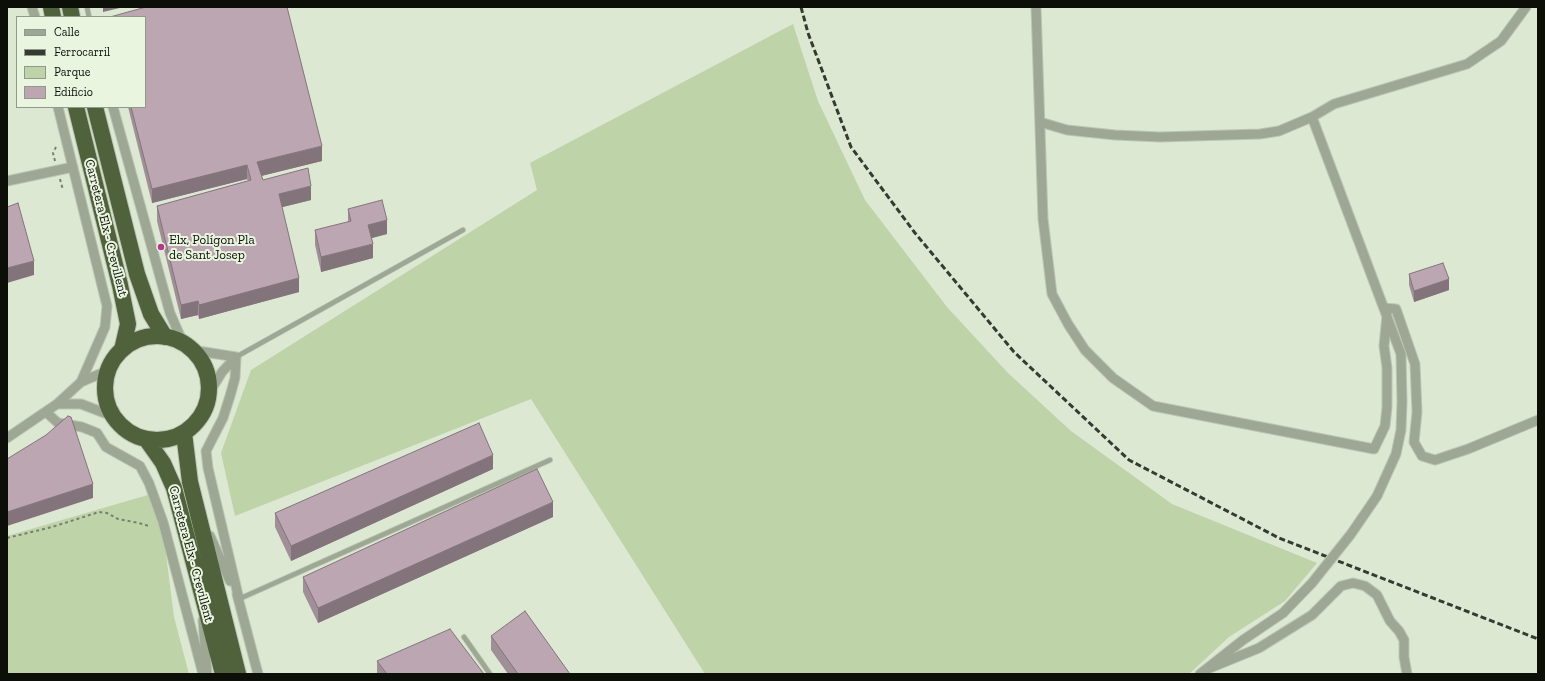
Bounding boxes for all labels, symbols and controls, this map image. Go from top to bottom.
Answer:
legend [16,16,146,108]
text: Calle [54,25,80,39]
text: Ferrocarril [54,45,110,59]
text: Parque [54,65,90,79]
text: Edificio [54,85,93,99]
street label: Carretera Elx - Crevillent [81,158,131,298]
place label: Elx, Polígon Pla de Sant Josep [169,232,255,263]
marker: Elx, Polígon Pla de Sant Josep [156,242,166,252]
street label: Carretera Elx - Crevillent [165,484,217,624]

